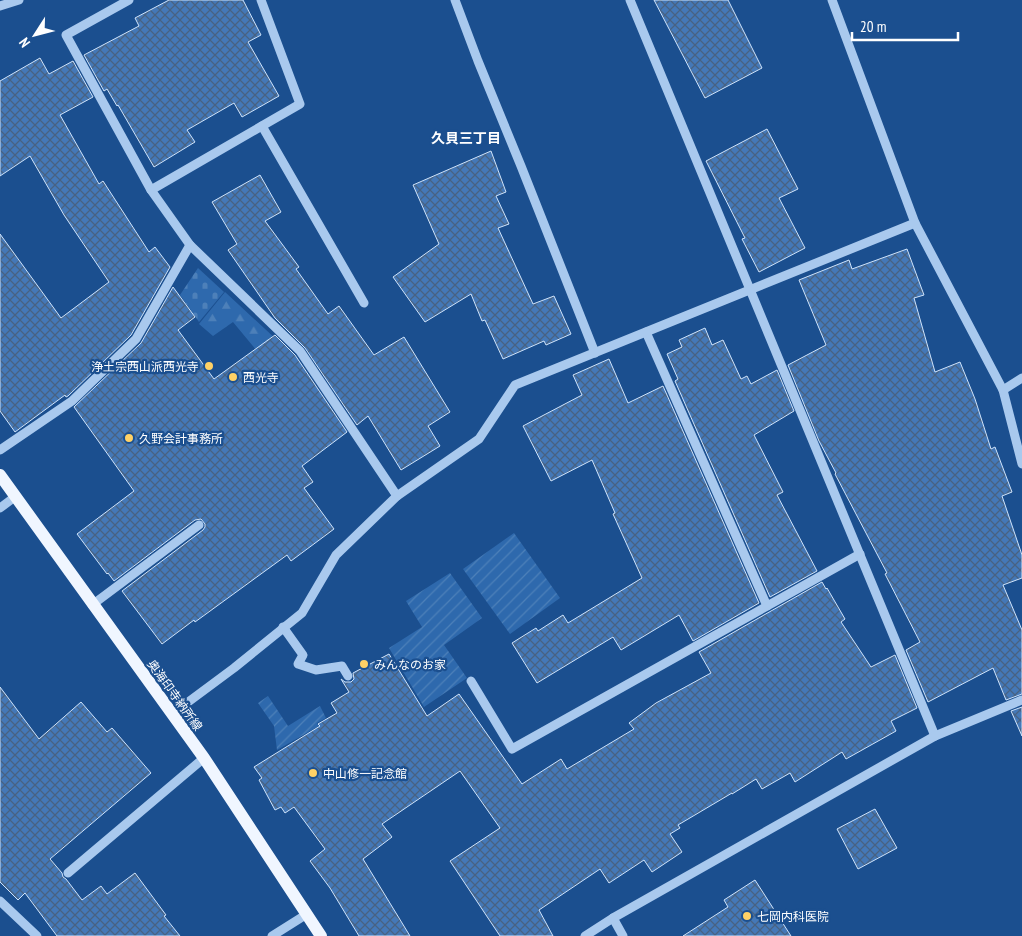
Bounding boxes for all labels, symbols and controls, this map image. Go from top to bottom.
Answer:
north arrow [10,10,60,60]
scale bar [852,10,958,42]
text: 20 m [860,17,886,36]
text: N [15,34,34,51]
district label: 久貝三丁目 [431,129,501,147]
place label: 浄土宗西山派西光寺 [91,359,199,374]
marker: 浄土宗西山派西光寺 [203,360,215,372]
place label: 西光寺 [243,370,279,385]
marker: 西光寺 [227,371,239,383]
place label: 久野会計事務所 [139,431,223,446]
marker: 久野会計事務所 [123,432,135,444]
street label: 奥海印寺納所線 [144,657,206,733]
place label: みんなのお家 [374,657,446,672]
marker: みんなのお家 [358,658,370,670]
place label: 中山修一記念館 [323,766,407,781]
marker: 中山修一記念館 [307,767,319,779]
place label: 七岡内科医院 [757,909,829,924]
marker: 七岡内科医院 [741,910,753,922]

